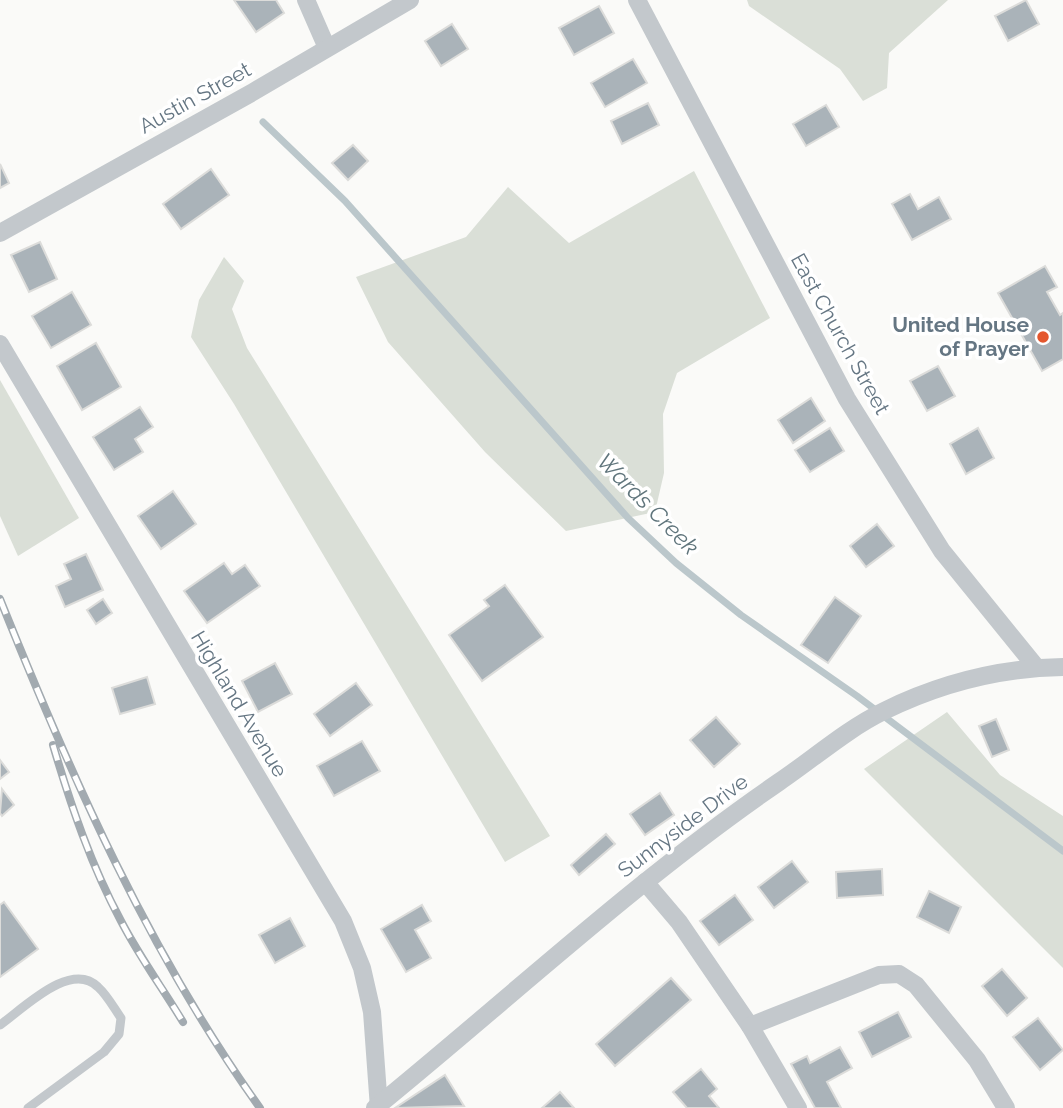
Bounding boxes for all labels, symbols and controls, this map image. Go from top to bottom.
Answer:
street label: Austin Street [134,57,255,139]
street label: East Church Street [786,249,895,419]
place label: United House of Prayer [892,312,1029,361]
marker: United House of Prayer [1035,329,1051,345]
water label: Wards Creek [592,447,705,560]
street label: Highland Avenue [186,626,293,781]
street label: Sunnyside Drive [613,769,753,883]

